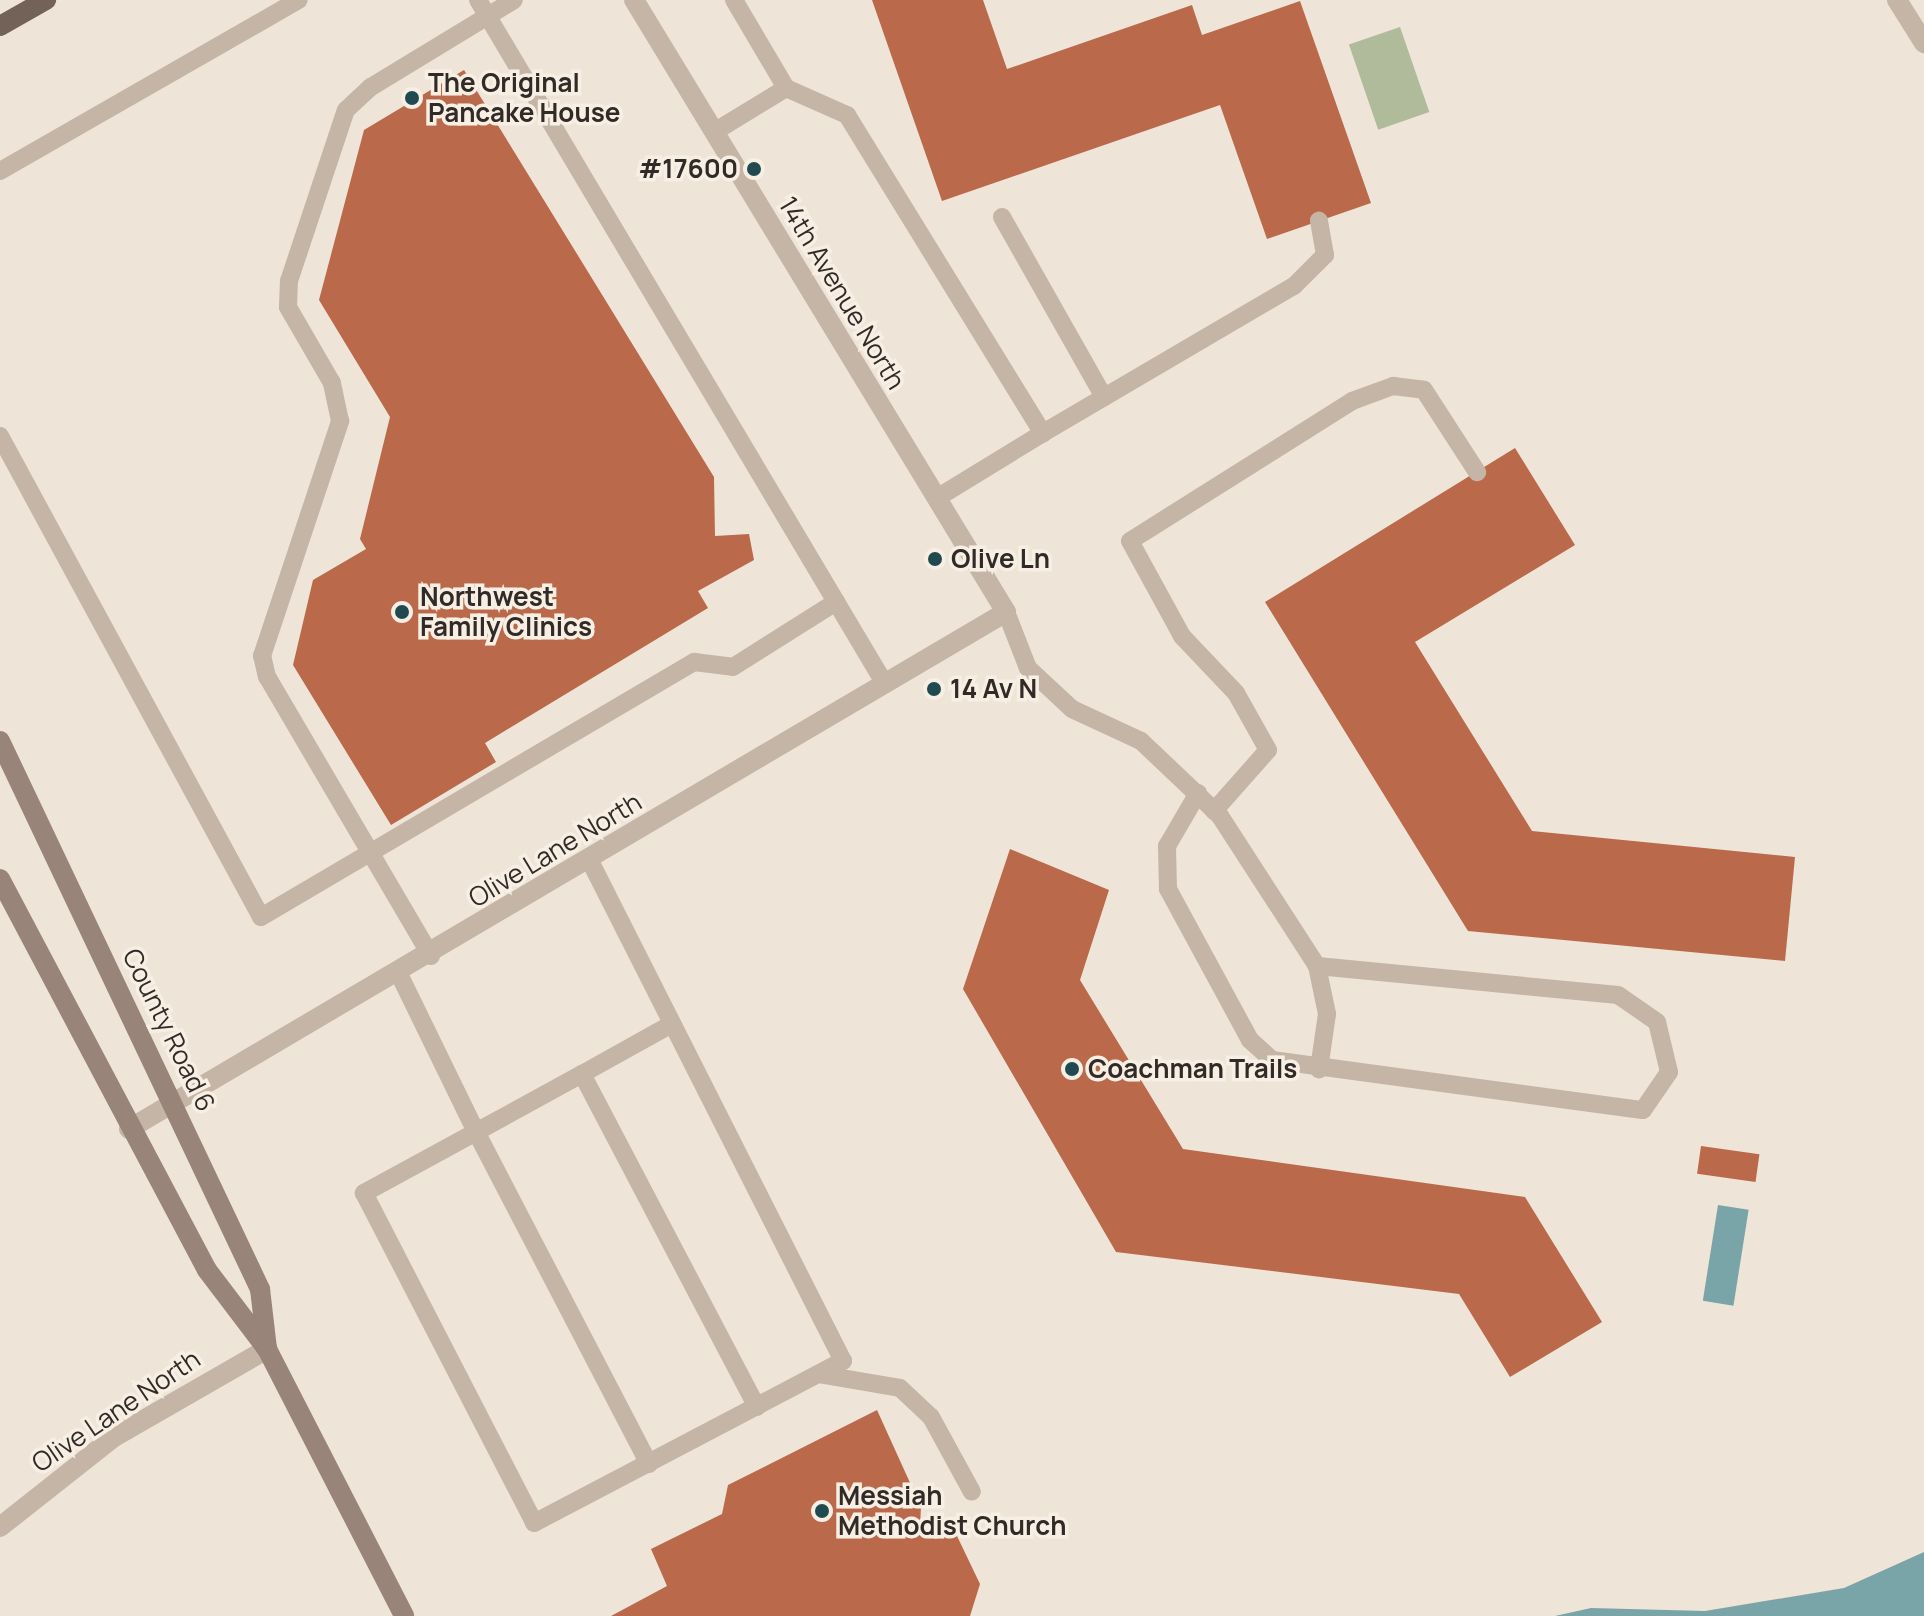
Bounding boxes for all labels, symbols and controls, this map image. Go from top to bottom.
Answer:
place label: The Original Pancake House [428,67,620,128]
marker: The Original Pancake House [403,89,421,107]
place label: #17600 [638,153,738,185]
marker: #17600 [745,160,763,178]
street label: 14th Avenue North [772,191,912,395]
place label: Olive Ln [951,543,1050,575]
marker: Olive Ln [926,550,944,568]
place label: Northwest Family Clinics [420,581,592,642]
marker: Northwest Family Clinics [391,601,413,623]
place label: 14 Av N [950,673,1037,705]
marker: 14 Av N [925,680,943,698]
street label: Olive Lane North [463,786,647,914]
street label: County Road 6 [116,944,222,1116]
place label: Coachman Trails [1088,1053,1297,1085]
marker: Coachman Trails [1063,1060,1081,1078]
street label: Olive Lane North [26,1343,206,1479]
place label: Messiah Methodist Church [838,1480,1066,1542]
marker: Messiah Methodist Church [813,1502,831,1520]

